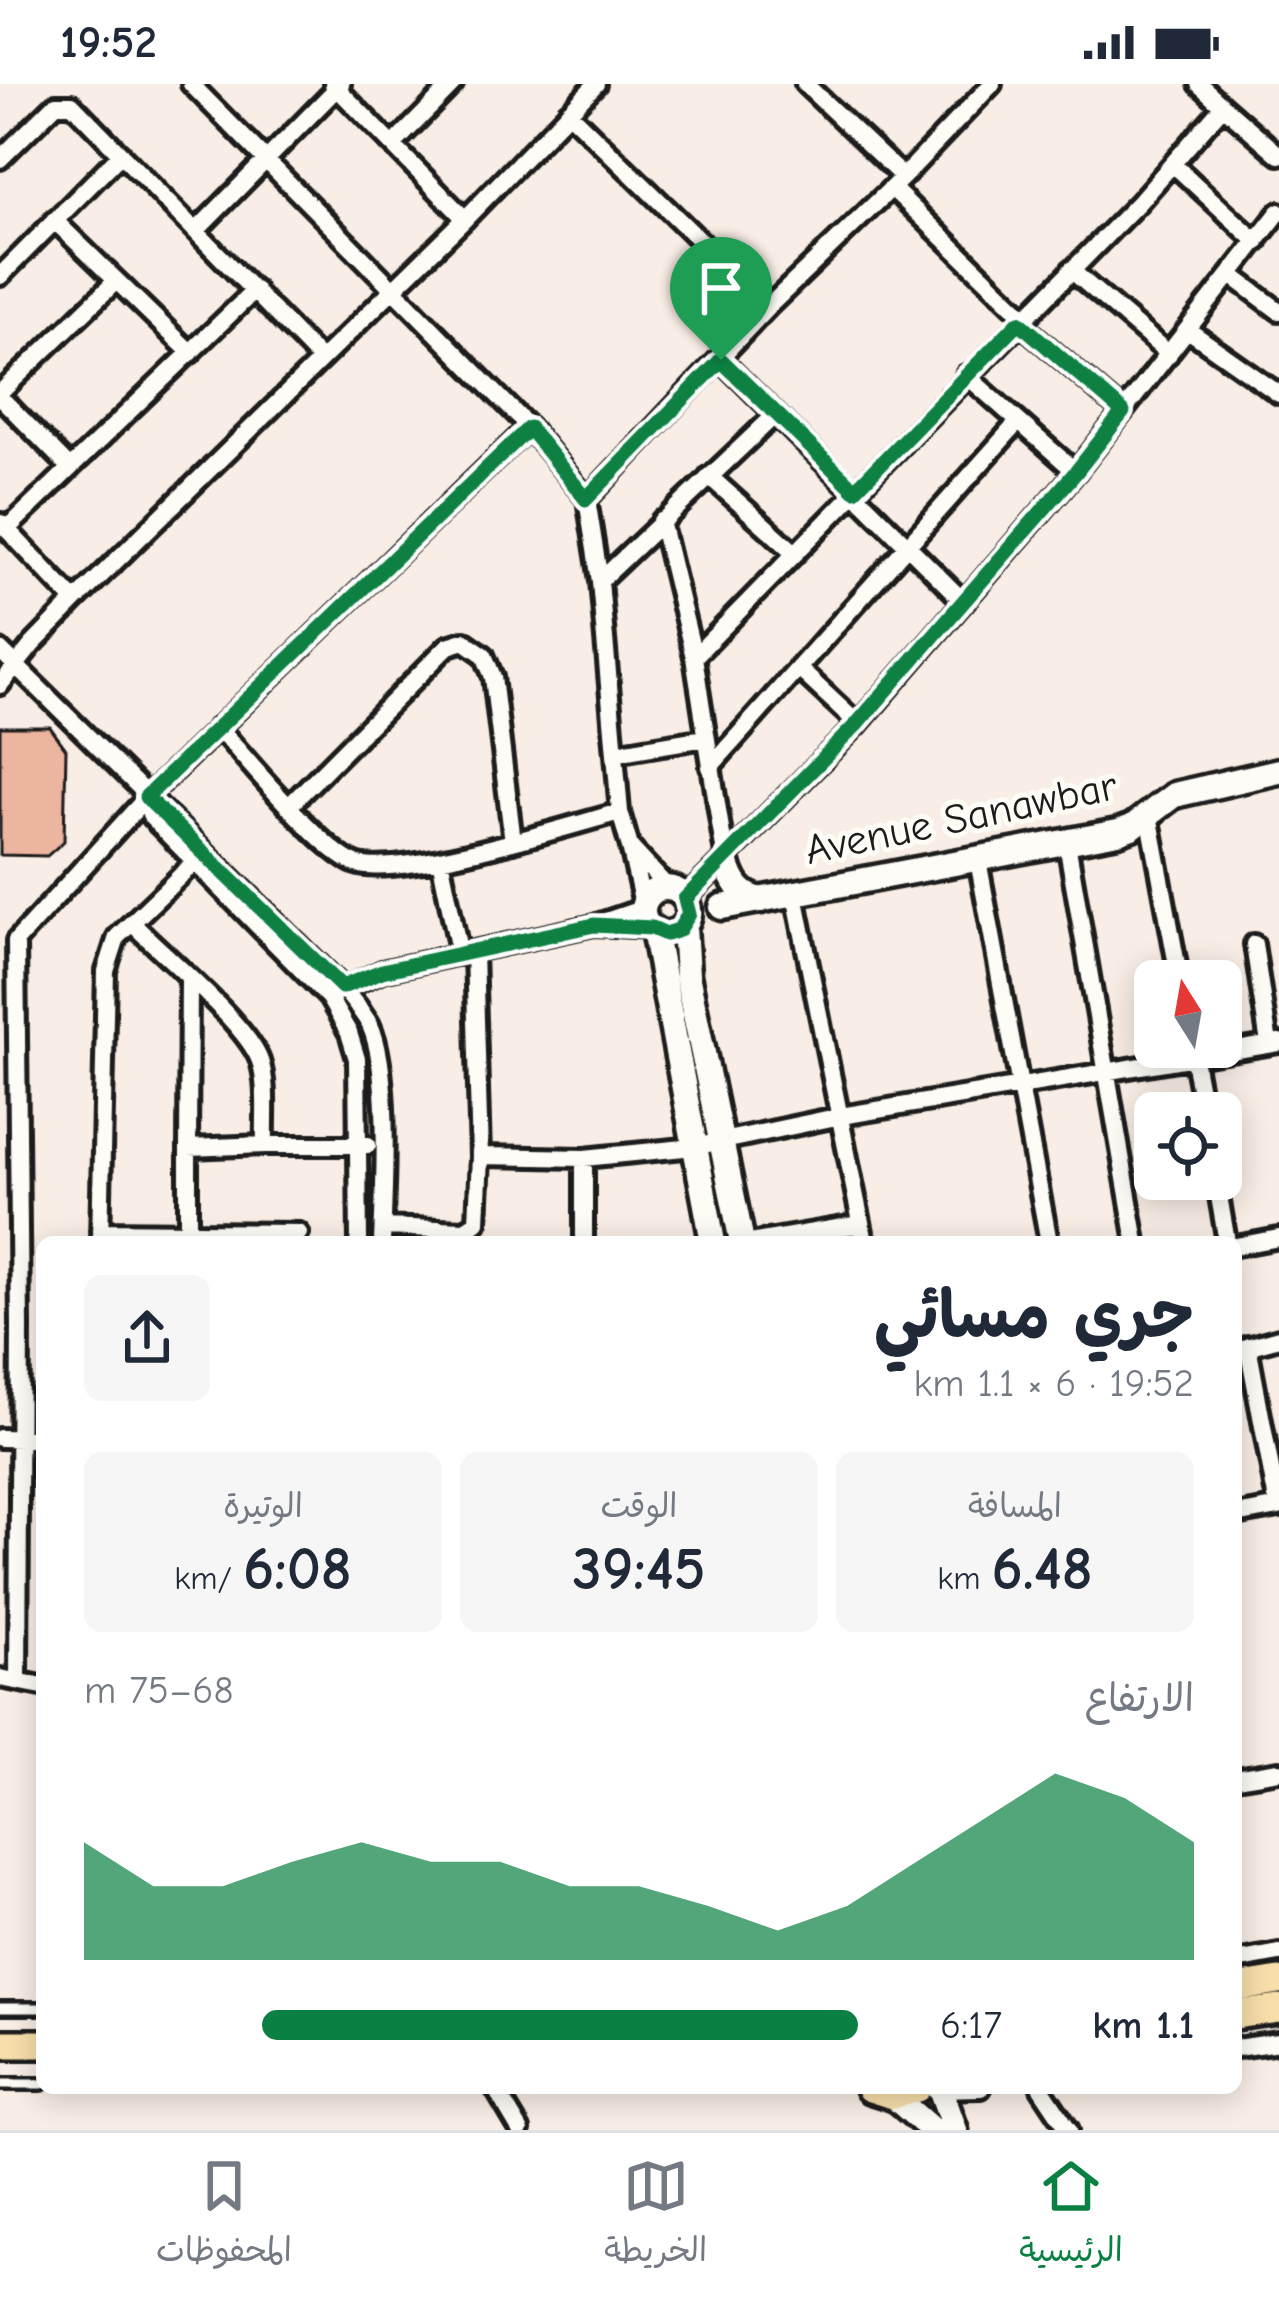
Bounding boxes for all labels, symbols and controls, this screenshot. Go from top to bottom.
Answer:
text: 19:52 [60,16,157,68]
pin [670,237,772,360]
icon: arrive [688,255,754,321]
street label: Avenue Sanawbar [801,761,1122,875]
north arrow [1134,960,1242,1068]
map controls [1134,960,1242,1200]
button: locate [1134,1092,1242,1200]
button: share [84,1275,210,1401]
text: جري مسائي [874,1278,1194,1354]
text: 19:52 · 6 × 1.1 km [913,1361,1194,1406]
text: الوتيرة [223,1487,303,1525]
text: الوقت [601,1487,678,1525]
text: المسافة [968,1487,1062,1525]
text: 6:08 [243,1535,352,1604]
text: 39:45 [572,1535,706,1604]
text: 6.48 [992,1535,1093,1604]
text: /km [174,1559,243,1597]
text: km [937,1559,992,1597]
text: 68–75 m [84,1668,234,1713]
text: الارتفاع [1085,1676,1194,1721]
text: 6:17 [940,2003,1002,2048]
text: 1.1 km [1092,2003,1194,2048]
tab: المحفوظات [156,2153,292,2279]
tab: الخريطة [604,2153,707,2279]
tab: الرئيسية [1019,2153,1123,2279]

